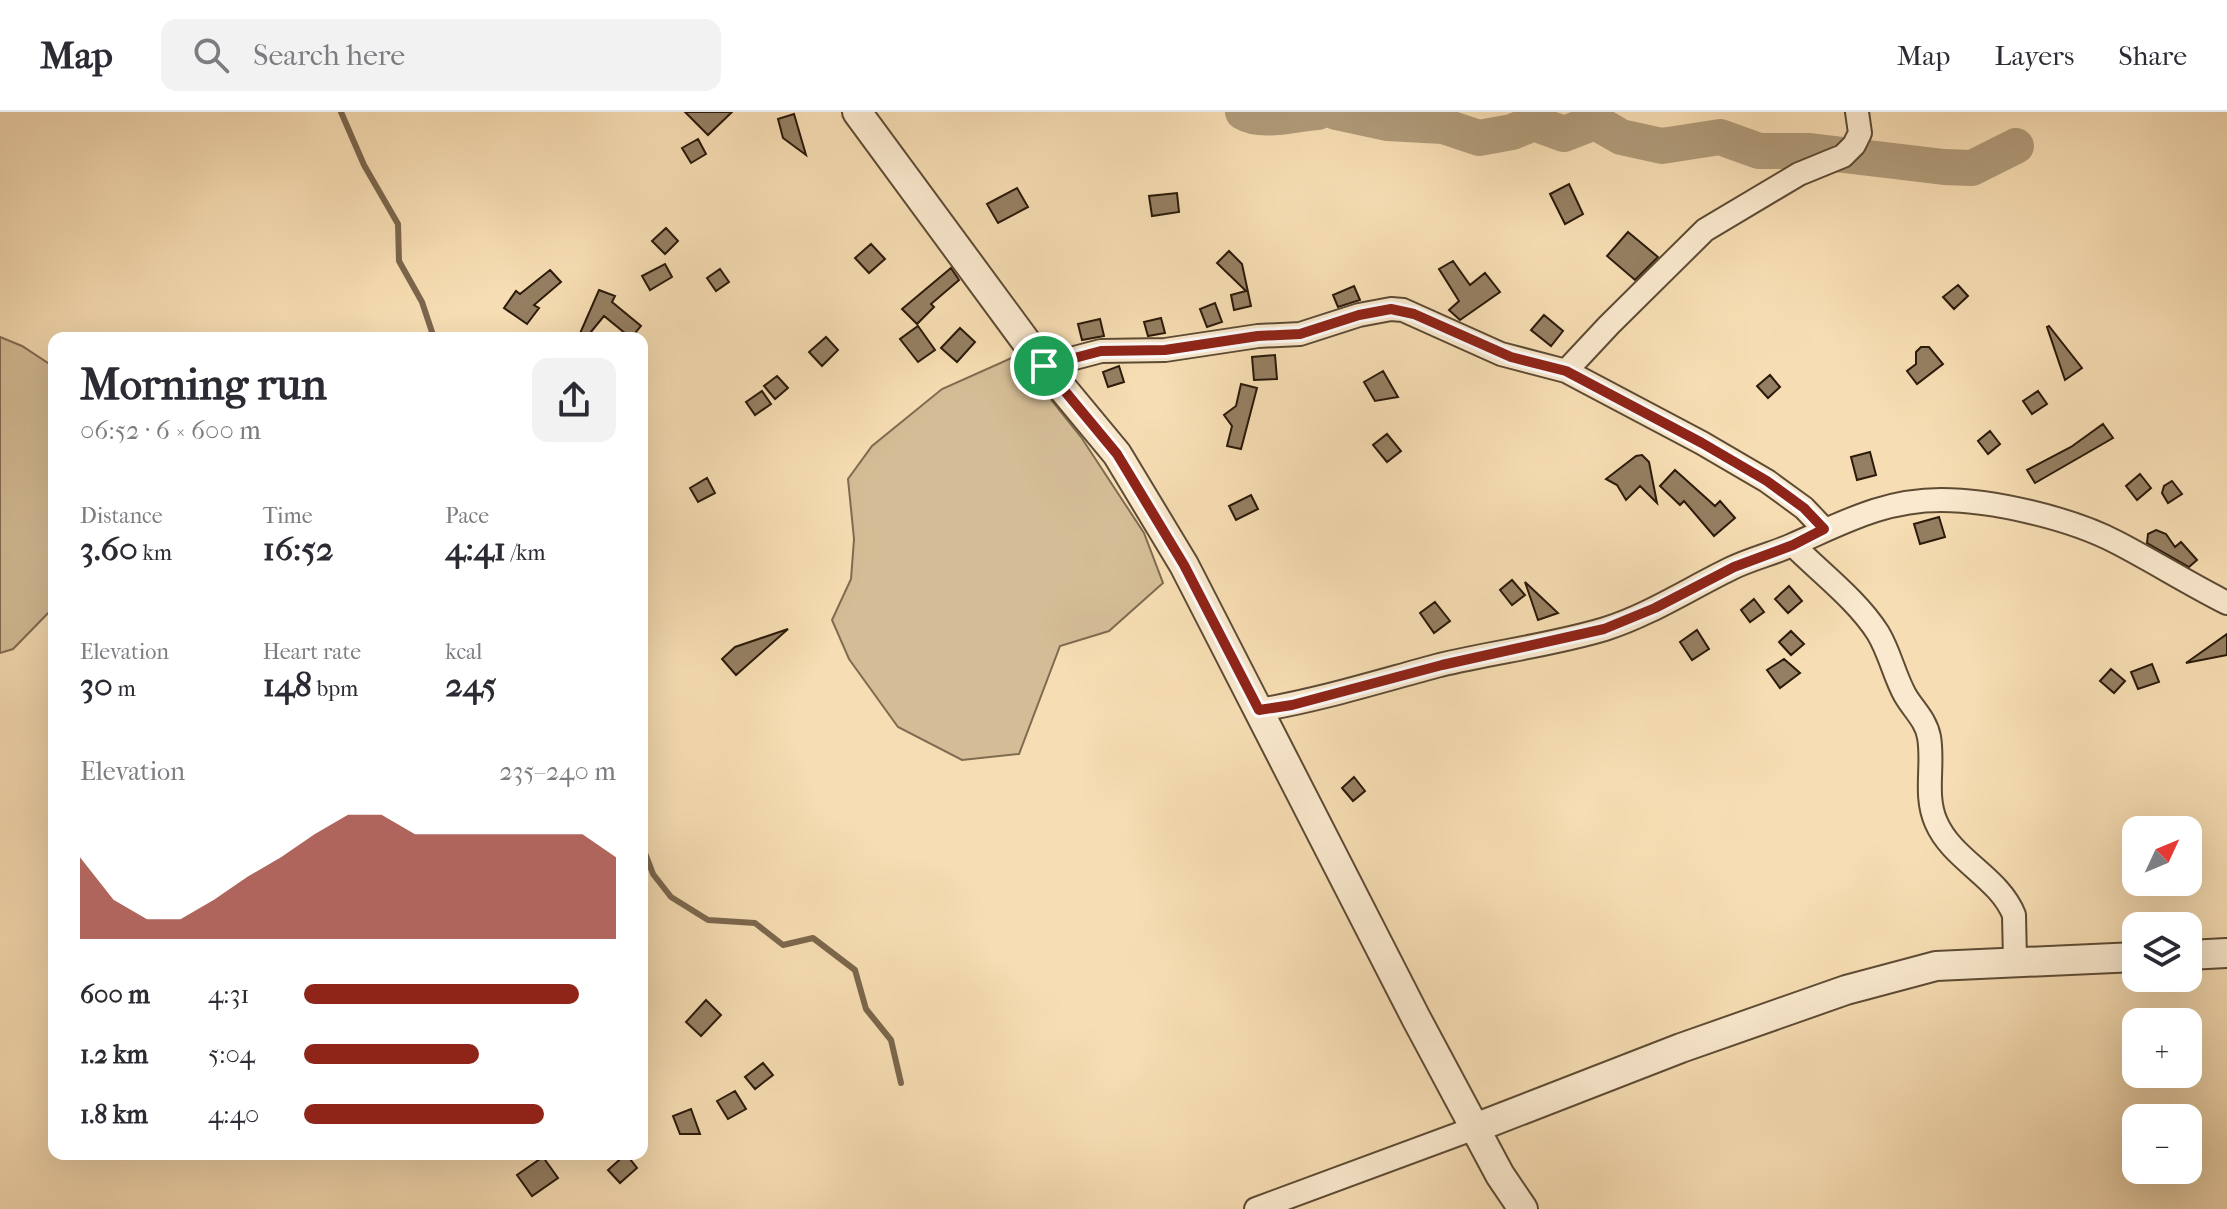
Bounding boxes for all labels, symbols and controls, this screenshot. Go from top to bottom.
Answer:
search box [161,19,721,91]
text: Map [40,33,113,78]
icon: search [189,33,233,77]
text: Search here [253,38,405,73]
text: Map [1897,39,1950,72]
text: Layers [1994,39,2074,72]
text: Share [2118,39,2187,72]
pin [1010,332,1078,400]
icon: arrive [1022,344,1066,388]
button: share [532,358,616,442]
text: Morning run [80,359,327,410]
text: 06:52 · 6 × 600 m [80,415,261,446]
text: Distance [80,503,163,529]
text: Time [263,503,313,529]
text: Pace [445,503,489,529]
text: 3.60 [80,529,138,569]
text: 16:52 [263,529,333,569]
text: 4:41 [445,529,506,569]
text: km [138,540,172,566]
text: /km [506,540,546,566]
text: Elevation [80,639,169,665]
text: Heart rate [263,639,361,665]
text: kcal [445,639,482,665]
text: 30 [80,665,113,705]
text: 148 [263,665,312,705]
text: 245 [445,665,497,705]
text: m [113,676,136,702]
text: bpm [312,676,358,702]
text: Elevation [80,756,185,787]
text: 235–240 m [499,756,616,787]
north arrow [2122,816,2202,896]
map controls [2122,816,2202,1184]
button: layers [2122,912,2202,992]
text: 600 m [80,979,150,1010]
text: 4:31 [208,979,250,1010]
button: + [2122,1008,2202,1088]
text: 1.2 km [80,1039,148,1070]
text: 5:04 [208,1039,255,1070]
text: 1.8 km [80,1099,148,1130]
text: 4:40 [208,1099,259,1130]
button: − [2122,1104,2202,1184]

